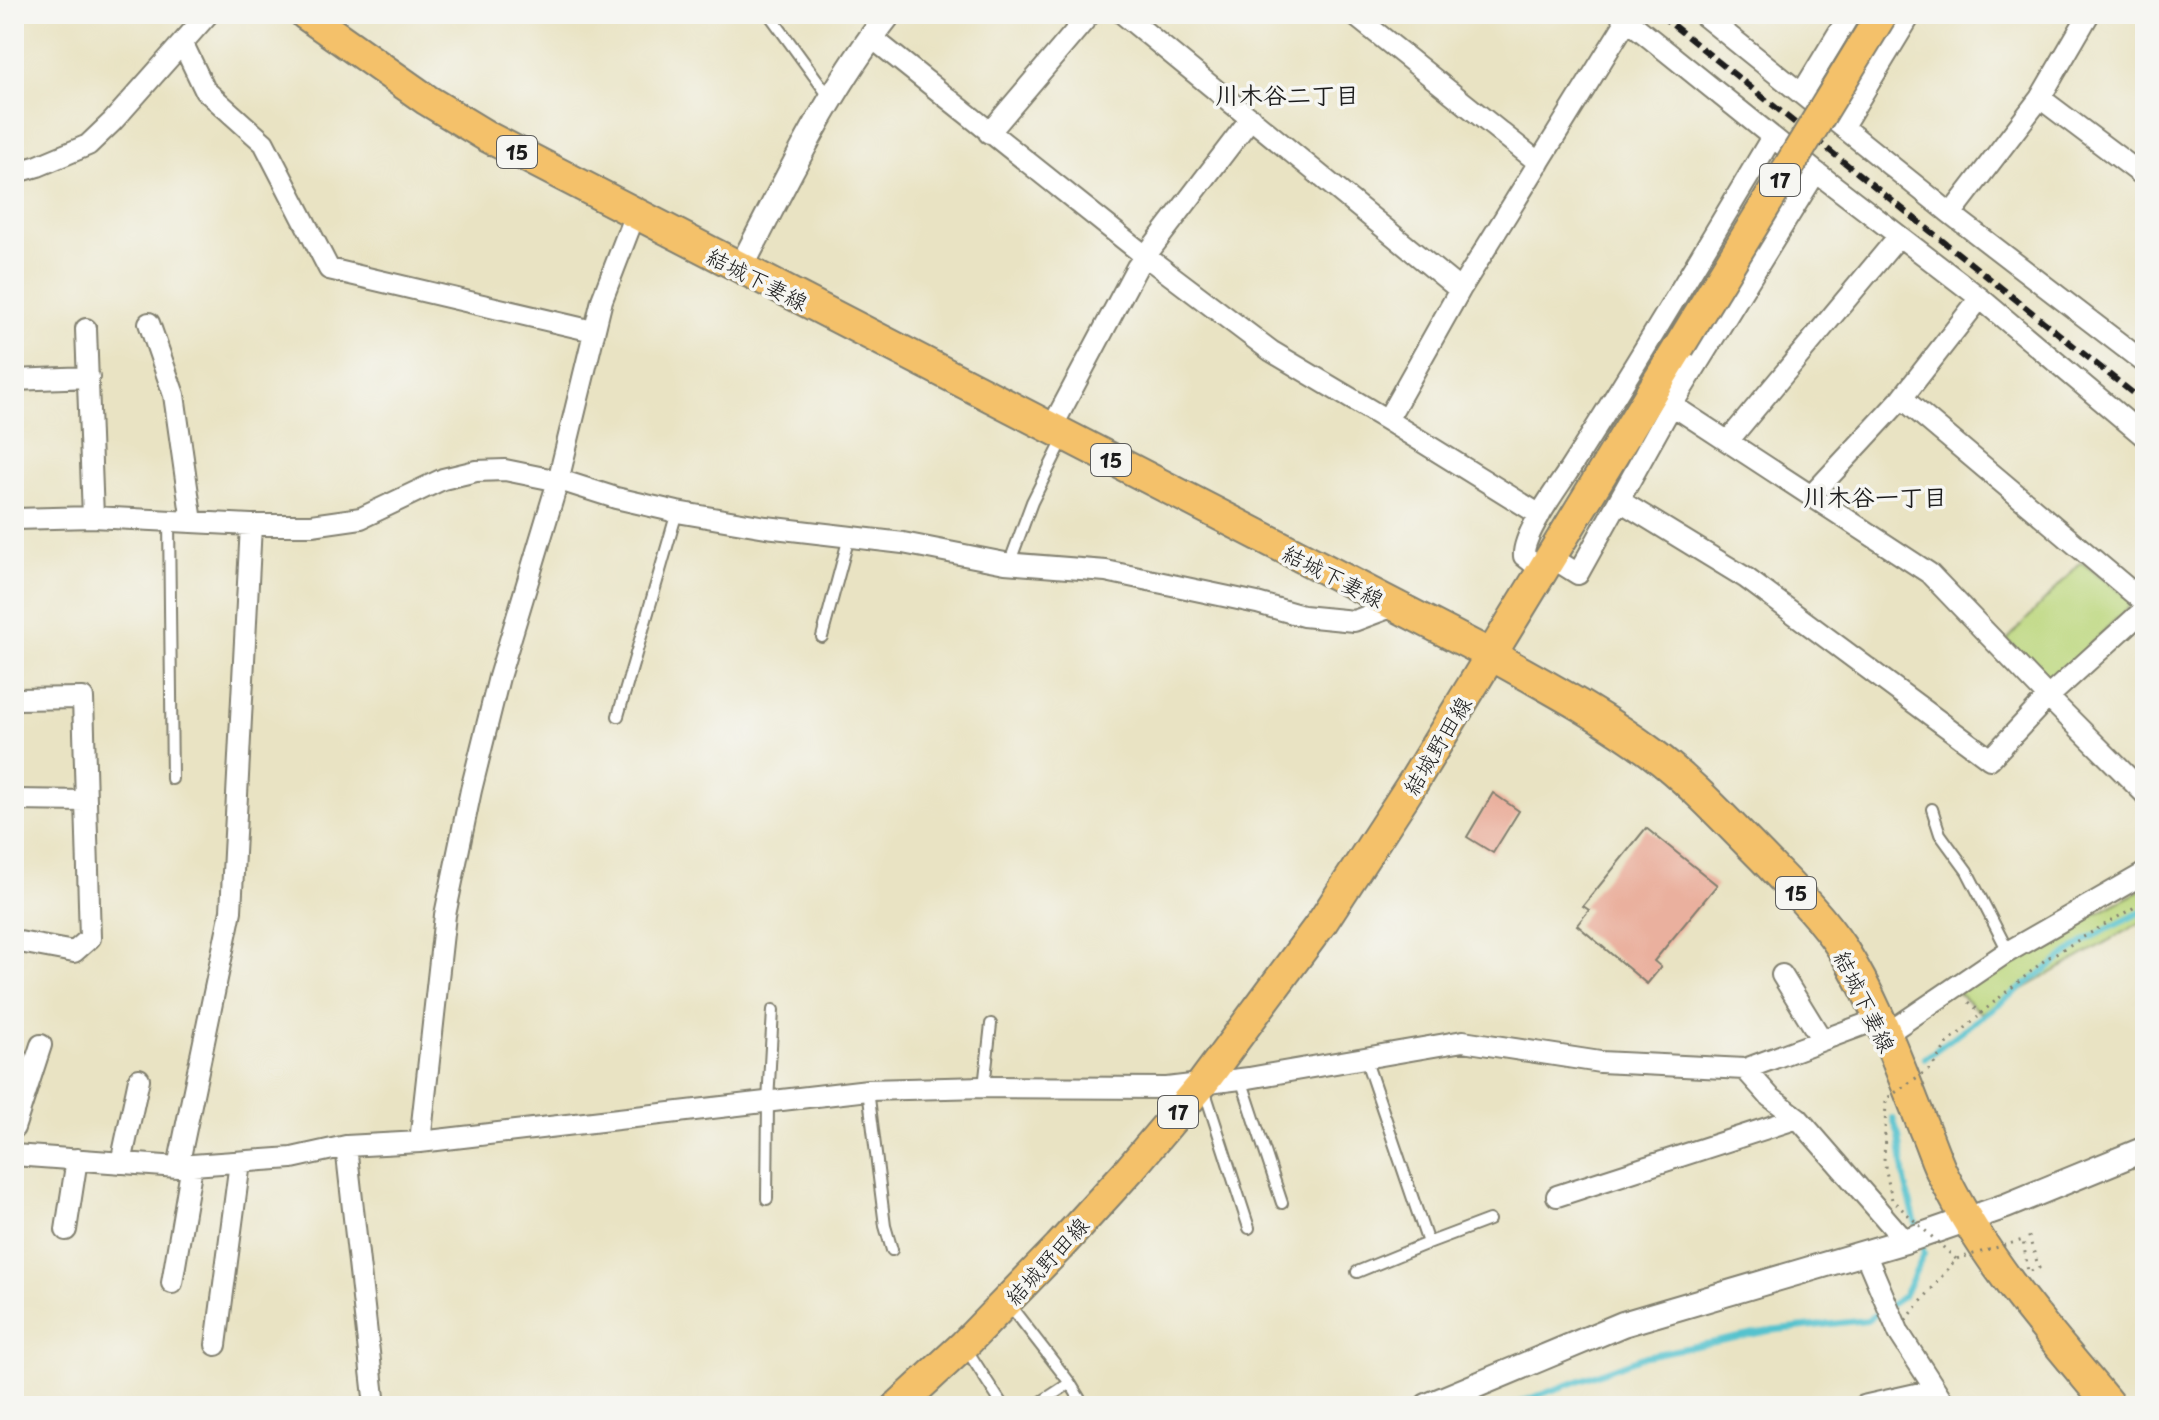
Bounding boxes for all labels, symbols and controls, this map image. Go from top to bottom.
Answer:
district label: 川木谷二丁目 [1215,76,1359,112]
road number: 15 [497,136,537,168]
road number: 17 [1760,164,1800,196]
street label: 結城下妻線 [701,238,815,318]
road number: 15 [1091,444,1131,476]
district label: 川木谷一丁目 [1803,478,1947,514]
street label: 結城下妻線 [1277,535,1391,615]
street label: 結城野田線 [1394,689,1478,801]
road number: 15 [1776,877,1816,909]
street label: 結城下妻線 [1827,944,1905,1058]
road number: 17 [1158,1096,1198,1128]
street label: 結城野田線 [996,1209,1096,1311]

